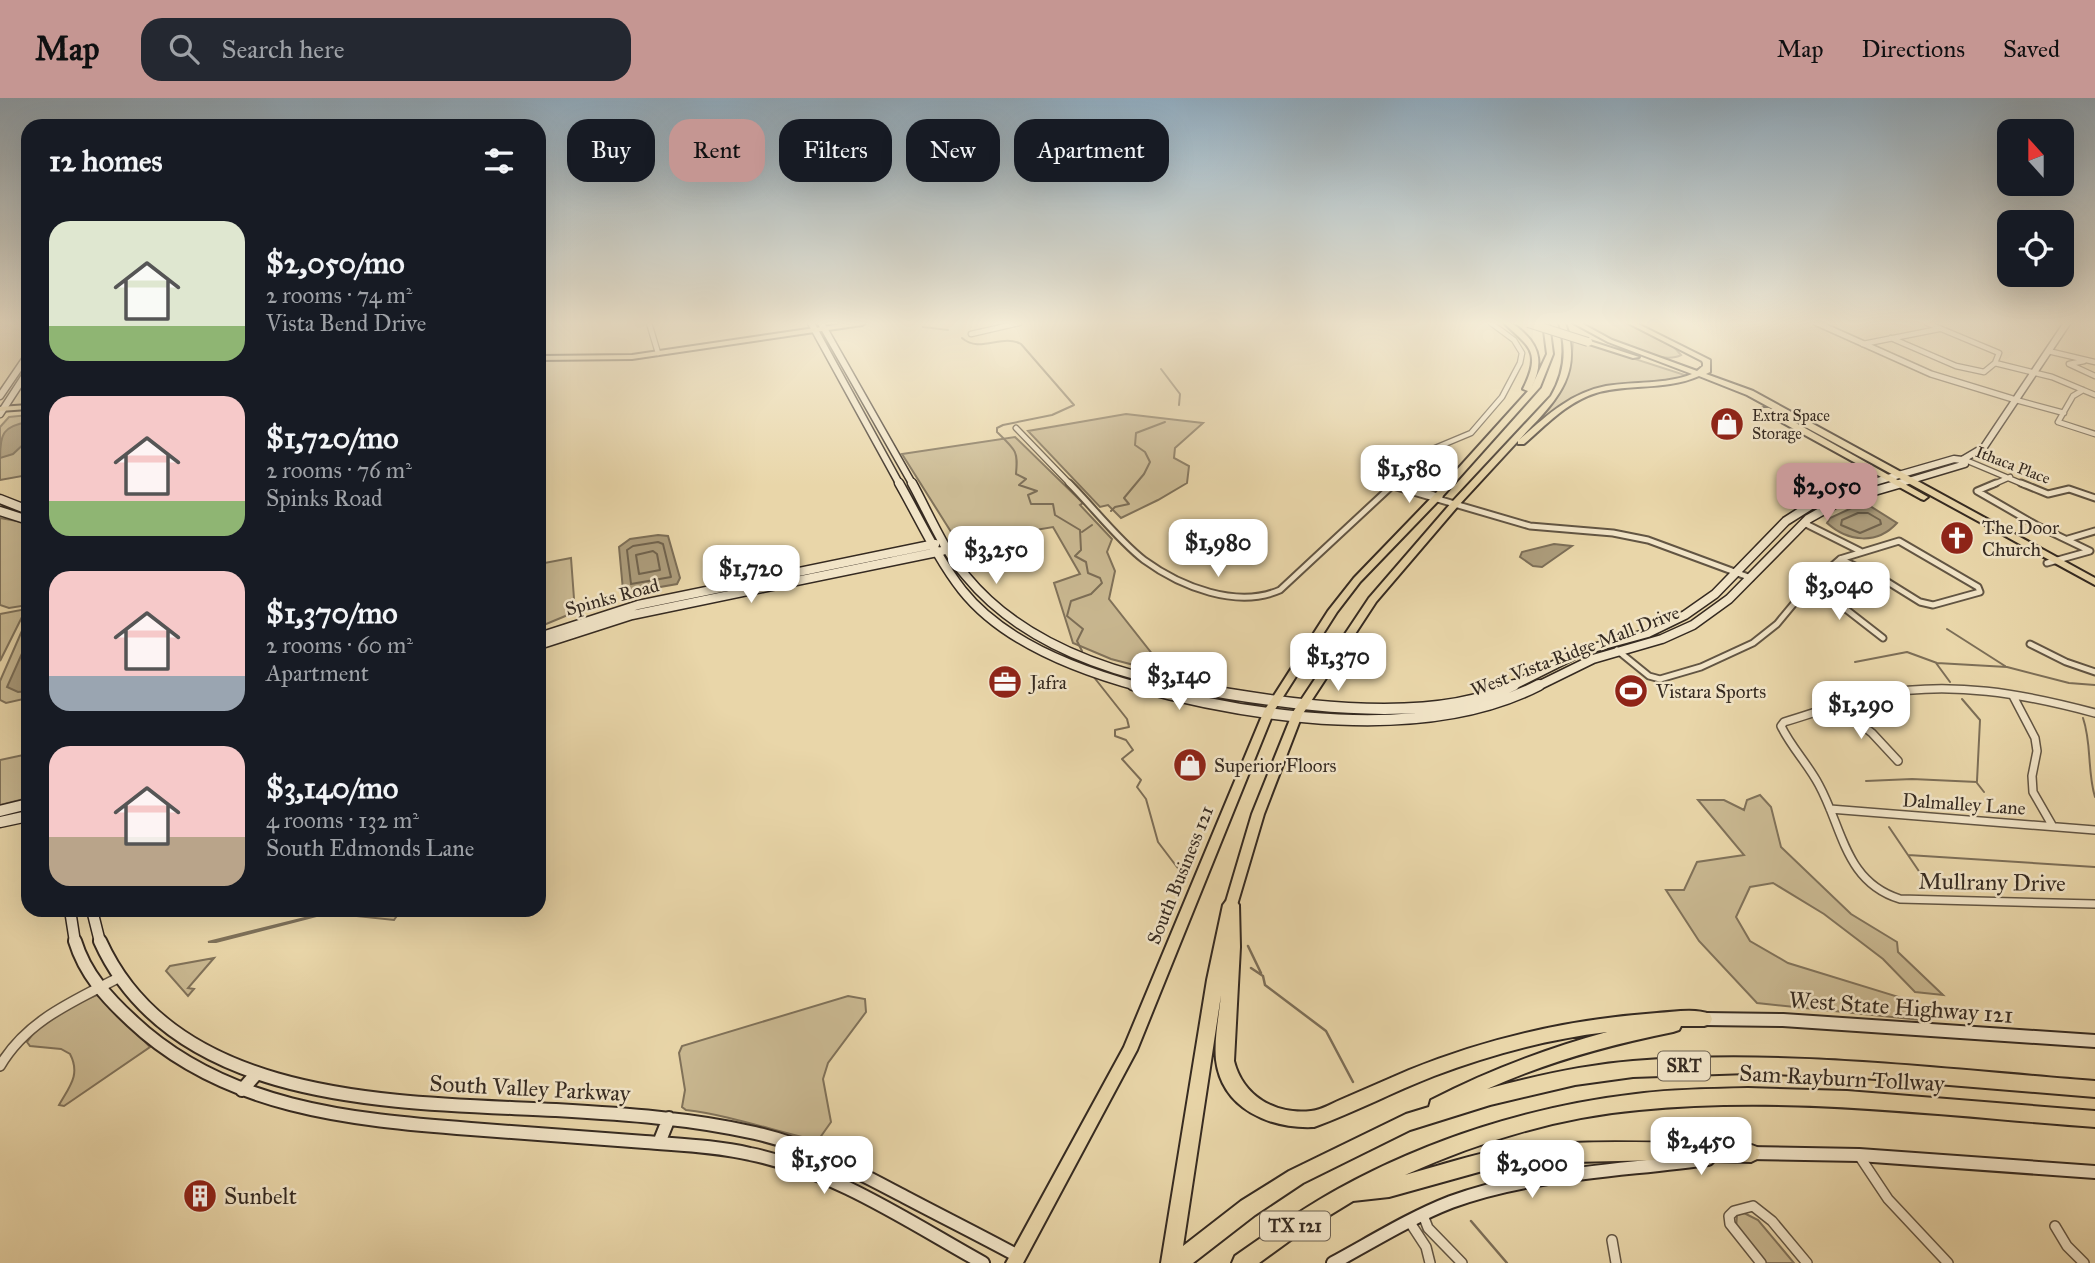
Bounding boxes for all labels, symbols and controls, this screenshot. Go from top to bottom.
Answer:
search box [141,18,631,81]
text: Map [35,29,99,69]
icon: search [165,30,203,68]
text: Search here [221,33,345,65]
text: Map [1777,34,1824,64]
text: Directions [1862,34,1965,64]
text: Saved [2003,34,2060,64]
chip: Buy [567,119,655,182]
chip: Rent [669,119,765,182]
chip: Filters [779,119,892,182]
chip: New [906,119,1000,182]
chip: Apartment [1014,119,1169,182]
north arrow [1997,119,2074,196]
map controls [1997,119,2074,287]
icon: filters [480,142,518,180]
text: 12 homes [49,143,162,179]
button: locate [1997,210,2074,287]
text: $2,050/mo [266,245,405,281]
icon: home [105,249,189,333]
text: 2 rooms · 74 m² [266,281,412,309]
text: Vista Bend Drive [266,309,426,337]
shop icon: Extra Space Storage [1708,405,1746,443]
place label: Extra Space Storage [1752,406,1830,444]
text: $1,720/mo [266,420,399,456]
icon: home [105,424,189,508]
street label: Ithaca Place [1973,442,2053,488]
pin: $1,580 [1352,446,1466,505]
text: $1,580 [1377,454,1441,482]
text: 2 rooms · 76 m² [266,456,412,484]
pin: $2,050 [1770,464,1884,523]
text: $2,050 [1792,472,1862,500]
text: Spinks Road [266,484,383,512]
place label: The Door Church [1982,516,2060,561]
pin: $1,980 [1161,519,1275,579]
church icon: The Door Church [1938,519,1976,557]
pin: $3,250 [939,526,1053,586]
text: $1,980 [1185,528,1251,556]
text: $3,250 [964,535,1028,563]
pin: $1,720 [694,546,808,605]
text: $1,720 [719,554,783,582]
pin: $3,040 [1782,562,1896,622]
text: $3,040 [1805,571,1873,599]
street label: Spinks Road [563,573,662,621]
text: $1,370/mo [266,595,398,631]
icon: home [105,599,189,683]
street label: West Vista Ridge Mall Drive [1467,600,1683,702]
text: 2 rooms · 60 m² [266,631,413,659]
pin: $1,370 [1281,634,1395,693]
text: $1,370 [1306,642,1370,670]
pin: $3,140 [1122,652,1236,712]
text: Apartment [266,659,369,687]
text: $3,140 [1147,661,1211,689]
office icon: Jafra [986,663,1024,701]
place label: Jafra [1028,671,1068,695]
sports icon: Vistara Sports [1612,672,1650,710]
place label: Vistara Sports [1655,680,1766,703]
pin: $1,290 [1804,682,1918,741]
text: $1,290 [1828,690,1894,718]
shop icon: Superior Floors [1171,746,1209,784]
place label: Superior Floors [1214,754,1337,777]
text: $3,140/mo [266,770,398,806]
icon: home [105,774,189,858]
street label: Dalmalley Lane [1902,788,2026,820]
street label: South Business 121 [1142,802,1218,948]
text: 4 rooms · 132 m² [266,806,419,834]
text: South Edmonds Lane [266,834,474,862]
street label: Mullrany Drive [1918,867,2066,897]
street label: West State Highway 121 [1788,985,2014,1030]
road number: SRT [1658,1051,1710,1080]
street label: Sam Rayburn Tollway [1738,1059,1947,1097]
street label: South Valley Parkway [429,1069,633,1107]
pin: $2,450 [1644,1118,1758,1177]
text: $2,450 [1667,1126,1735,1154]
pin: $1,500 [767,1136,881,1196]
pin: $2,000 [1475,1140,1589,1200]
text: $1,500 [791,1145,857,1173]
text: $2,000 [1496,1149,1568,1177]
building icon: Sunbelt [181,1177,219,1215]
place label: Sunbelt [224,1182,297,1210]
road number: TX 121 [1260,1212,1330,1240]

